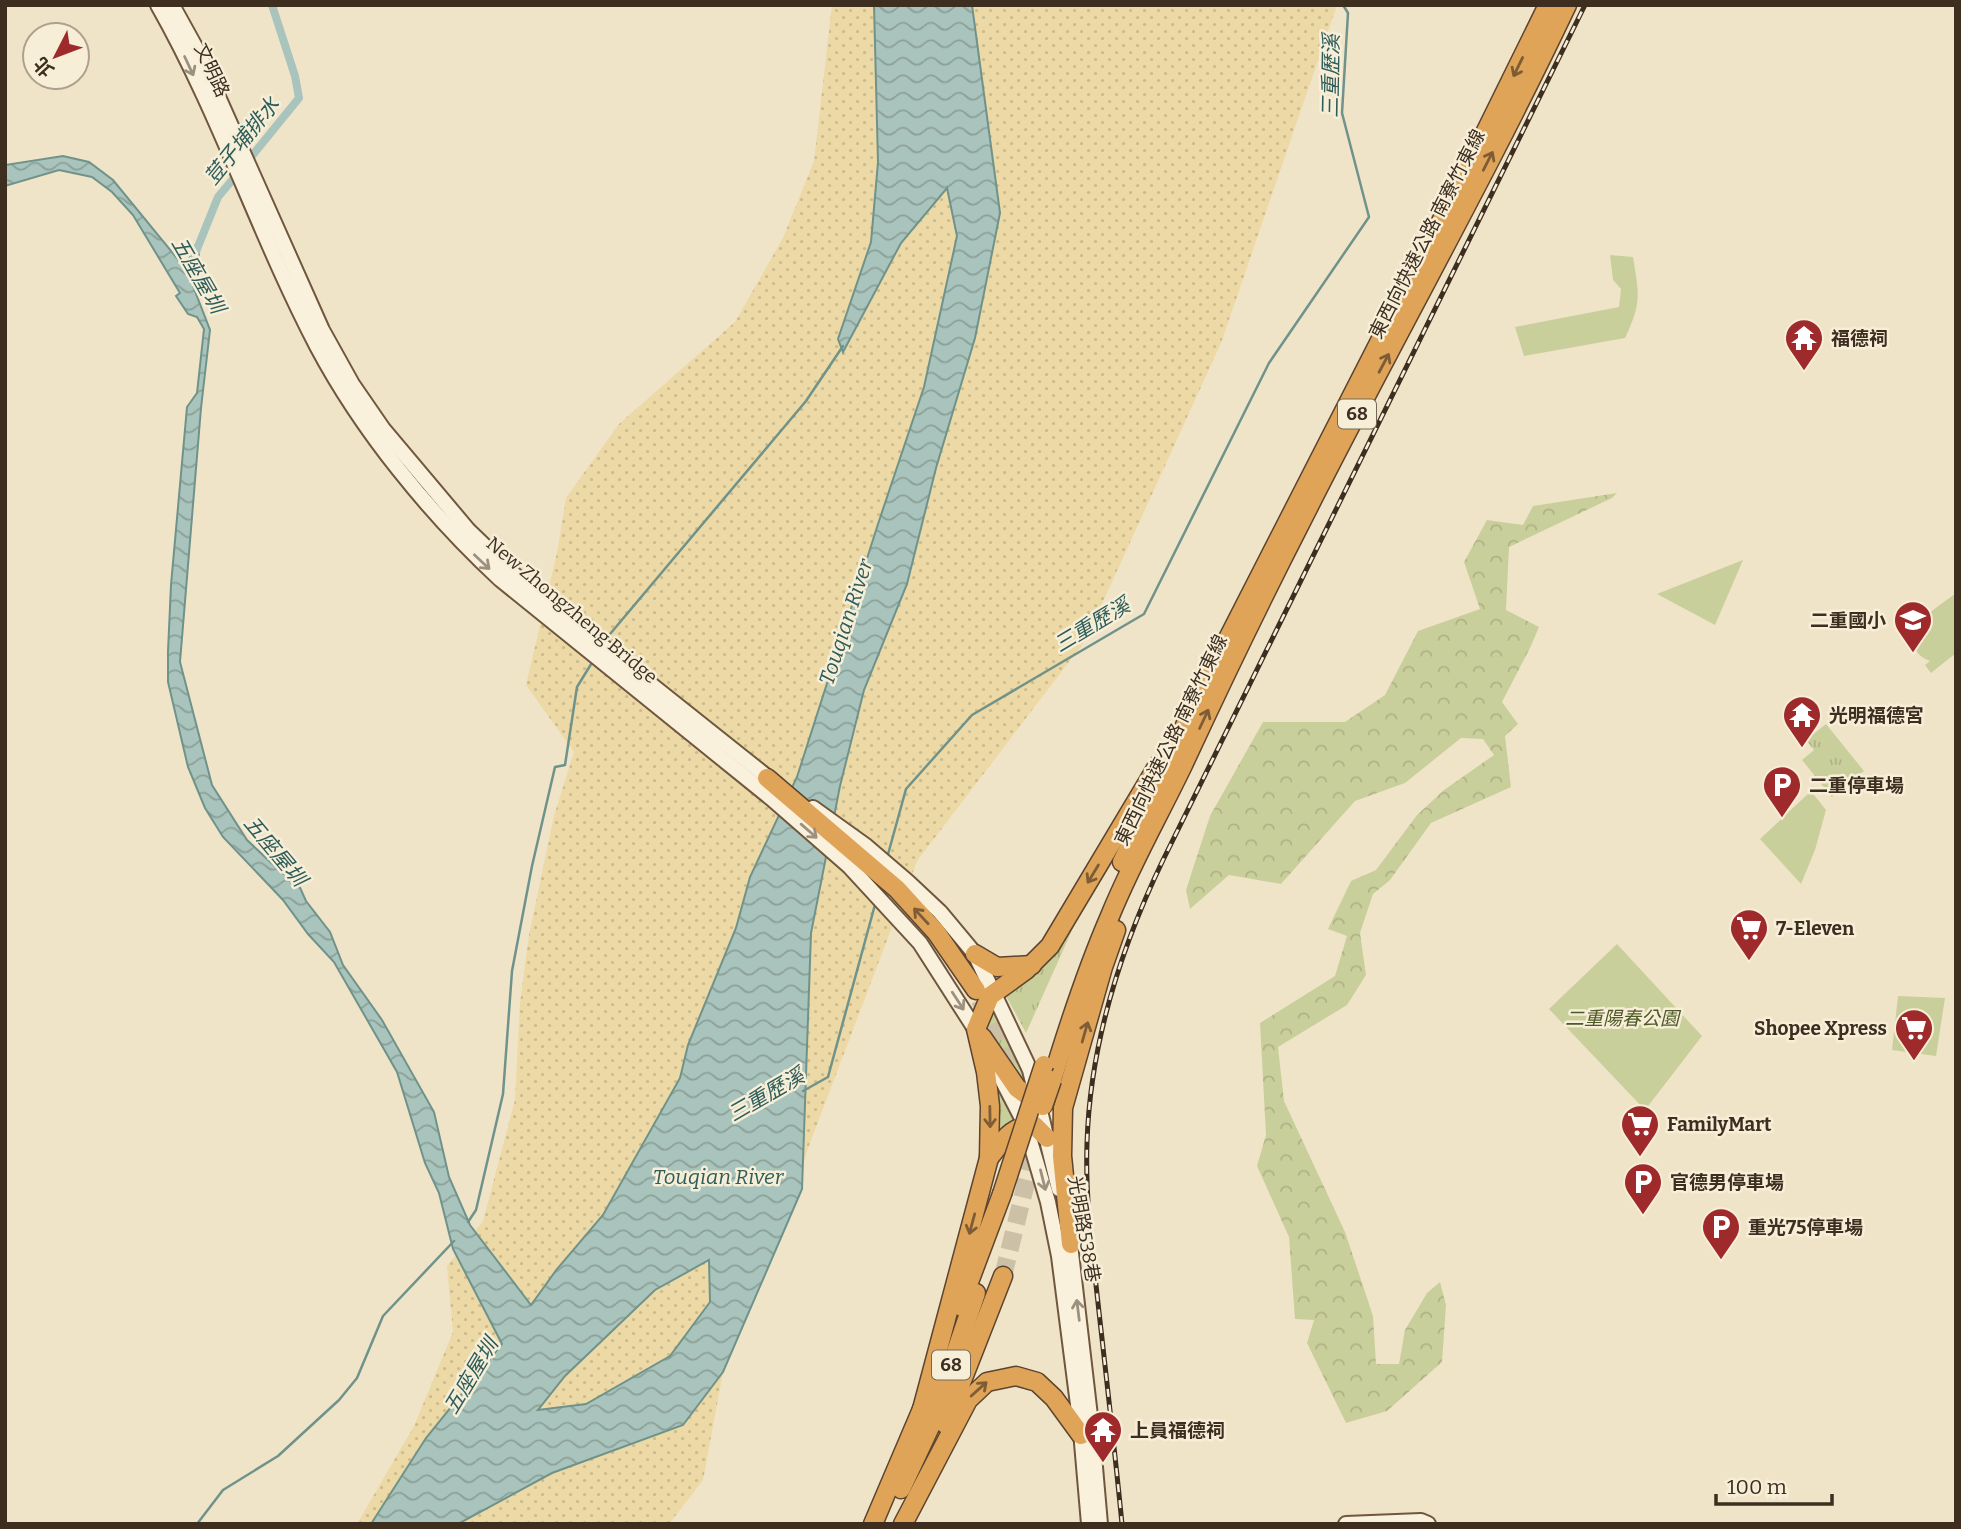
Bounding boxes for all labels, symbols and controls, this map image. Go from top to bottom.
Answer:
north arrow [21,21,91,91]
water label: 三重歷溪 [1317,31,1345,118]
street label: 文明路 [190,39,234,101]
text: 北 [29,52,59,82]
one-way arrow [183,55,196,76]
one-way arrow [1510,56,1524,76]
water label: 荳子埔排水 [199,91,286,190]
street label: 東西向快速公路 南寮竹東線 [1364,126,1490,342]
one-way arrow [1482,151,1496,172]
water label: 五座屋圳 [166,232,232,320]
temple icon: 福德祠 [1783,317,1825,372]
place label: 福德祠 [1831,327,1888,350]
one-way arrow [1378,353,1391,374]
road number: 68 [1338,400,1376,428]
street label: New Zhongzheng Bridge [482,532,662,688]
one-way arrow [473,554,491,570]
water label: Touqian River [813,555,879,688]
water label: 三重歷溪 [1049,591,1137,658]
school or university icon: 二重國小 [1892,599,1934,654]
place label: 二重國小 [1810,609,1886,632]
street label: 東西向快速公路 南寮竹東線 [1110,631,1232,849]
temple icon: 光明福德宮 [1781,694,1823,749]
place label: 光明福德宮 [1829,704,1924,727]
one-way arrow [1198,709,1211,730]
parking icon: 二重停車場 [1761,764,1803,819]
place label: 二重停車場 [1809,774,1904,797]
water label: 五座屋圳 [238,810,314,894]
one-way arrow [800,823,818,839]
one-way arrow [1086,864,1100,884]
supermarket icon: 7-Eleven [1728,907,1770,962]
one-way arrow [913,908,930,925]
place label: 7-Eleven [1776,917,1855,940]
one-way arrow [951,991,965,1010]
park label: 二重陽春公園 [1565,1007,1682,1030]
supermarket icon: Shopee Xpress [1893,1007,1935,1062]
place label: Shopee Xpress [1754,1017,1887,1040]
one-way arrow [1079,1021,1092,1043]
water label: 三重歷溪 [723,1061,811,1127]
supermarket icon: FamilyMart [1619,1103,1661,1158]
one-way arrow [983,1105,997,1128]
place label: FamilyMart [1667,1113,1772,1136]
parking icon: 官德男停車場 [1622,1161,1664,1216]
water label: Touqian River [653,1164,785,1190]
one-way arrow [1037,1169,1050,1191]
place label: 官德男停車場 [1670,1171,1784,1194]
street label: 光明路538巷 [1063,1174,1105,1284]
parking icon: 重光75停車場 [1700,1206,1742,1261]
one-way arrow [965,1212,978,1235]
place label: 重光75停車場 [1748,1216,1863,1239]
one-way arrow [1072,1299,1085,1321]
water label: 五座屋圳 [438,1331,505,1419]
road number: 68 [932,1350,970,1380]
one-way arrow [970,1381,988,1397]
temple icon: 上員福德祠 [1082,1409,1124,1464]
place label: 上員福德祠 [1130,1419,1225,1442]
scale bar [1716,1462,1832,1506]
text: 100 m [1727,1474,1787,1500]

